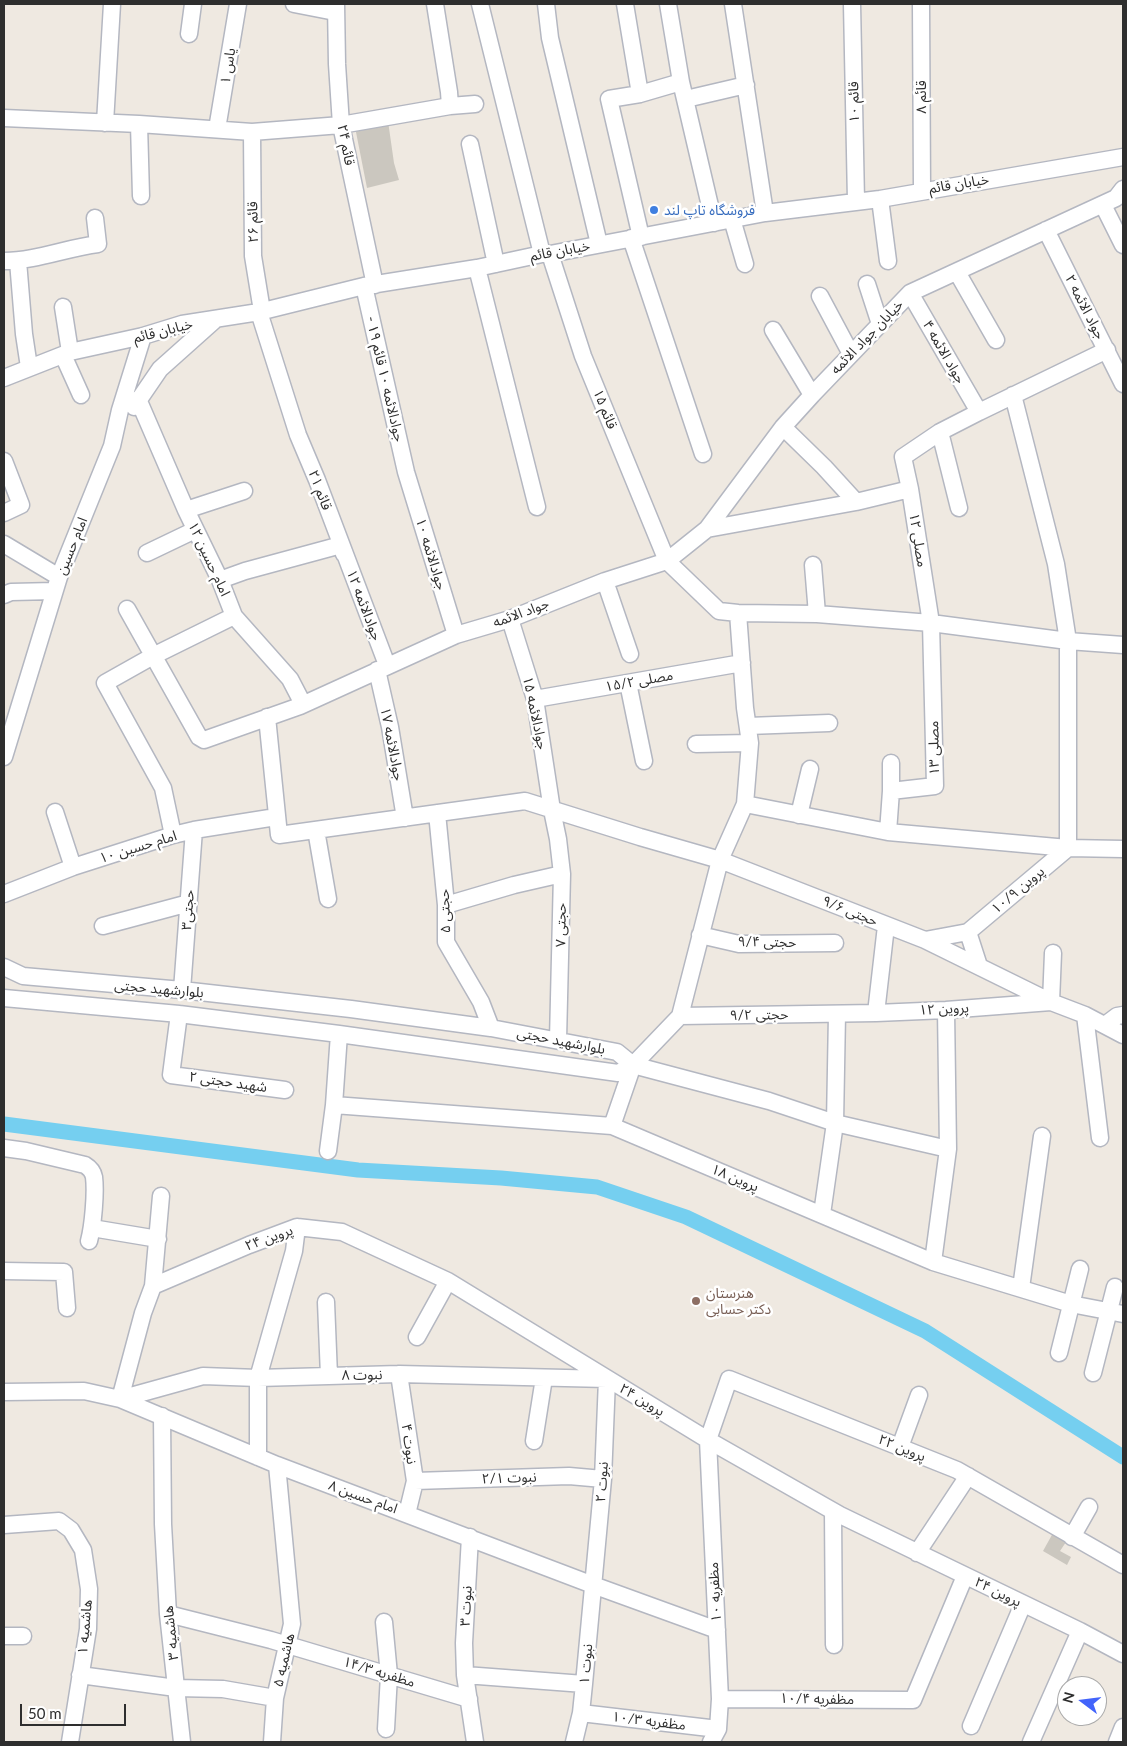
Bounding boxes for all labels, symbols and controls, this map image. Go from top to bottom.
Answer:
street label: یاس ۱ [217,47,239,85]
street label: قائم ۸ [913,80,929,114]
street label: قائم ۱۰ [845,81,863,123]
street label: قائم ۲۴ [334,123,358,167]
street label: خیابان قائم [928,171,990,197]
street label: قائم ۲۶ [244,201,262,243]
place label: فروشگاه تاپ لند [664,202,755,218]
marker: فروشگاه تاپ لند [648,204,660,216]
street label: خیابان قائم [529,237,591,265]
street label: جواد الائمه ۲ [1062,272,1108,342]
street label: خیابان جواد الائمه [827,296,907,378]
street label: - جوادالائمه ۱۰ قائم ۱۹ [362,314,408,444]
street label: خیابان قائم [132,316,194,346]
street label: جواد الائمه ۴ [919,317,969,387]
street label: قائم ۱۵ [589,387,621,431]
street label: قائم ۲۱ [305,468,335,512]
street label: مصلی ۱۲ [905,512,931,568]
street label: امام حسین [53,515,91,577]
street label: جوادالائمه ۱۰ [412,516,450,592]
street label: امام حسین ۱۲ [184,519,234,599]
street label: جوادالائمه ۱۲ [343,567,385,643]
street label: جواد الائمه [491,595,551,631]
street label: مصلی ۱۵/۲ [604,667,674,695]
street label: جوادالائمه ۱۵ [519,675,551,751]
street label: جوادالائمه ۱۷ [377,706,407,782]
street label: مصلی ۱۳ [925,720,943,776]
street label: ۱۰ امام حسین [97,827,179,867]
street label: پروین ۱۰/۹ [988,863,1048,917]
street label: حجتی۳ [178,889,198,931]
street label: حجتی ۵ [436,889,454,933]
street label: حجتی ۹/۶ [820,892,880,930]
street label: حجتی ۷ [552,903,570,947]
street label: حجتی ۹/۴ [738,933,796,951]
street label: بلوارشهید حجتی [114,977,204,1001]
street label: پروین ۱۲ [919,999,969,1019]
street label: حجتی ۹/۲ [730,1006,788,1024]
street label: بلوارشهید حجتی [515,1024,607,1058]
street label: شهید حجتی ۲ [188,1068,268,1096]
street label: پروین ۱۸ [709,1161,761,1195]
street label: پروین ۲۴ [243,1222,295,1254]
place label: هنرستان دکتر حسابی [706,1285,771,1318]
marker: هنرستان دکتر حسابی [690,1295,702,1307]
street label: نبوت ۸ [342,1366,382,1384]
street label: پروین ۲۴ [616,1380,668,1420]
street label: نبوت ۴ [398,1423,420,1465]
street label: پروین ۲۲ [876,1431,928,1465]
street label: نبوت ۲ [592,1461,612,1503]
street label: نبوت ۲/۱ [481,1469,537,1487]
street label: امام حسین ۸ [326,1477,400,1517]
street label: مظفریه ۱۰ [705,1562,725,1622]
street label: پروین ۲۴ [972,1573,1024,1611]
street label: نبوت ۳ [457,1585,475,1627]
street label: ۱ هاشمیه [74,1599,96,1655]
street label: هاشمیه ۳ [160,1605,182,1661]
street label: هاشمیه ۵ [270,1631,298,1689]
street label: نبوت ۱ [576,1643,596,1685]
street label: مظفریه ۱۴/۳ [341,1653,417,1691]
north arrow [1057,1676,1107,1726]
street label: مظفریه ۱۰/۴ [780,1690,854,1708]
text: N [1058,1690,1078,1705]
scale bar [22,1694,129,1726]
text: 50 m [28,1704,62,1722]
street label: مظفریه ۱۰/۳ [611,1708,687,1734]

